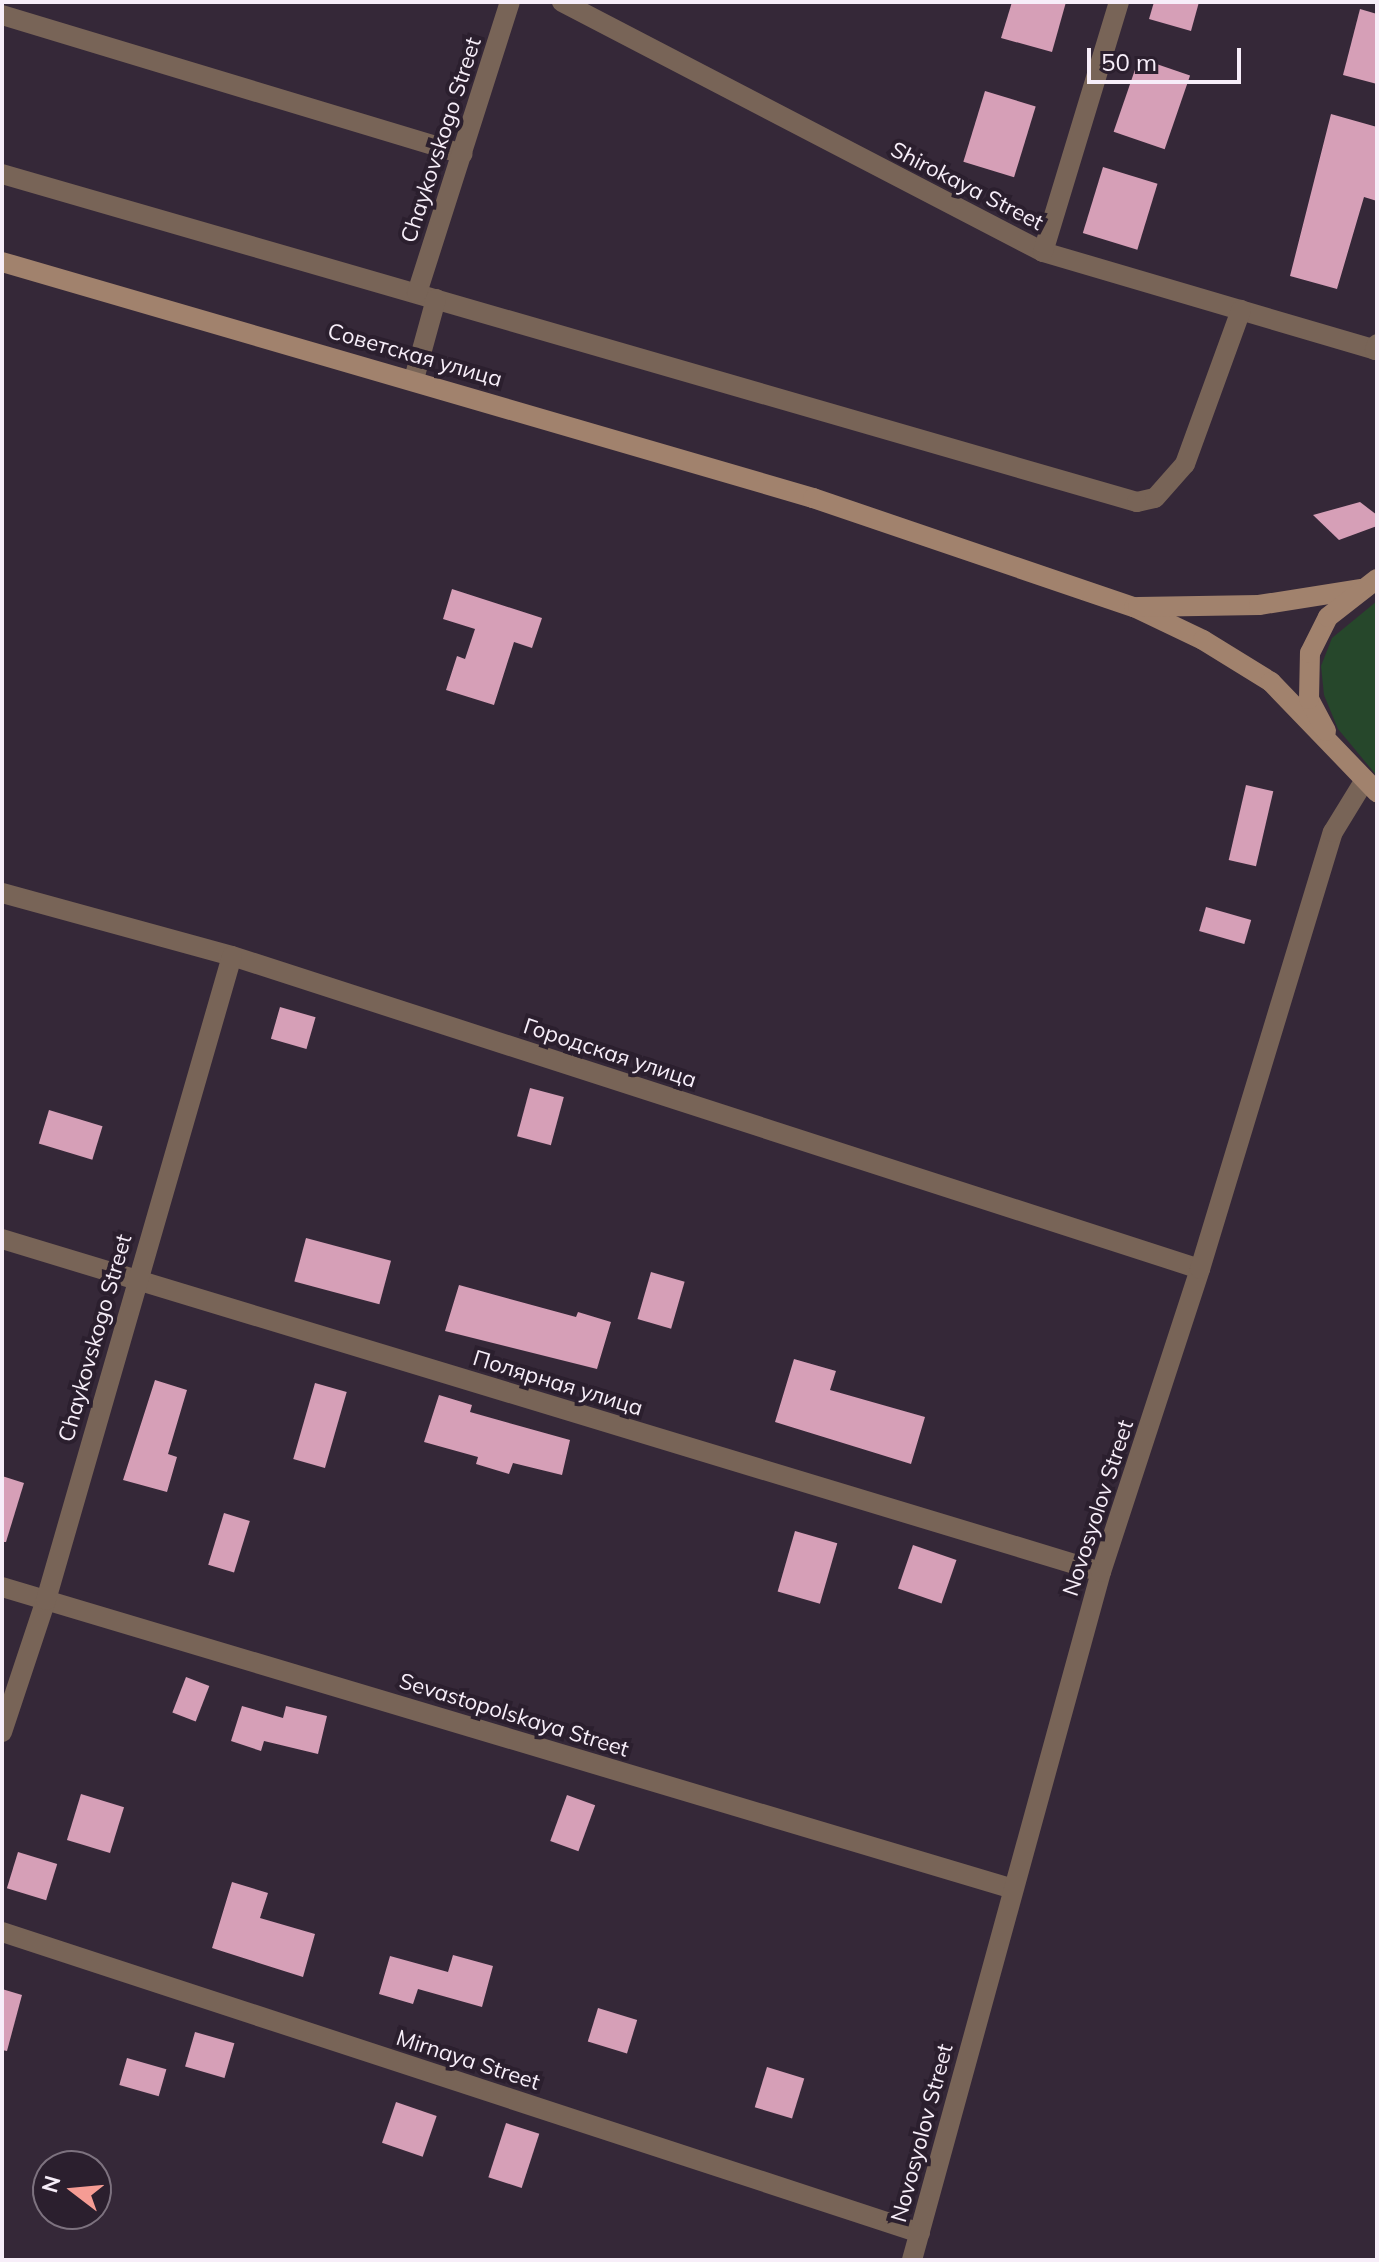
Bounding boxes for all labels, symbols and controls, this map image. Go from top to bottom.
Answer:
scale bar [1091,32,1245,82]
street label: Chaykovskogo Street [395,34,487,246]
text: 50 m [1101,47,1157,77]
street label: Shirokaya Street [886,136,1048,236]
street label: Советская улица [325,317,505,393]
street label: Городская улица [520,1013,700,1093]
street label: Chaykovskogo Street [53,1231,137,1445]
street label: Полярная улица [470,1345,646,1421]
street label: Novosyolov Street [1057,1417,1139,1599]
street label: Sevastopolskaya Street [396,1667,632,1763]
street label: Mirnaya Street [393,2024,543,2096]
street label: Novosyolov Street [885,2041,959,2225]
north arrow [32,2150,112,2230]
text: N [35,2172,67,2196]

